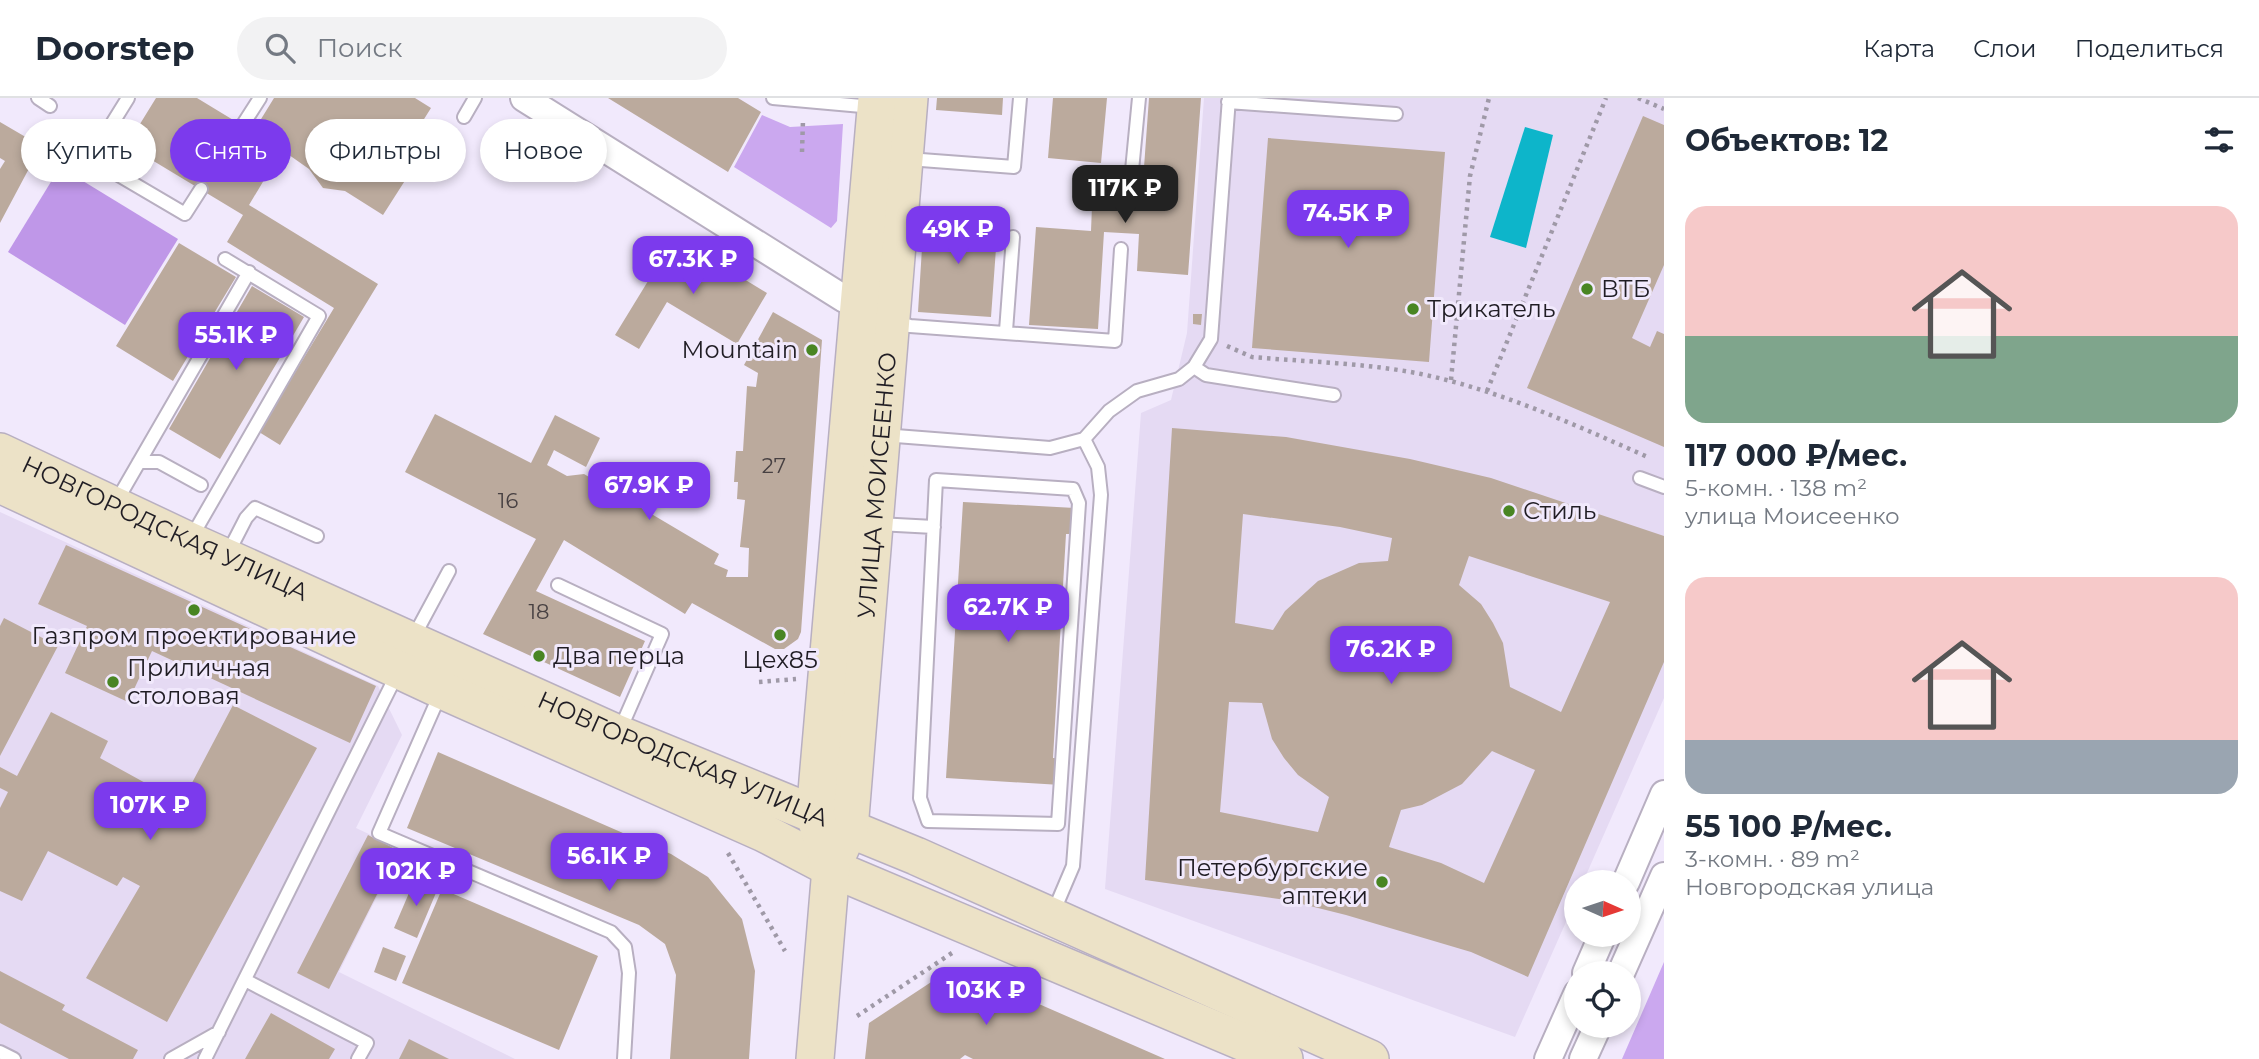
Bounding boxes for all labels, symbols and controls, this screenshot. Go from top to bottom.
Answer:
search box [237,17,727,80]
text: Doorstep [35,28,195,68]
icon: search [261,29,299,67]
text: Поиск [317,32,402,64]
text: Карта [1863,34,1935,63]
text: Слои [1973,34,2037,63]
text: Поделиться [2075,34,2224,63]
chip: Купить [21,119,156,182]
chip: Снять [170,119,291,182]
chip: Фильтры [305,119,466,182]
chip: Новое [480,119,607,182]
icon: filters [2200,121,2238,159]
text: Объектов: 12 [1685,122,1888,159]
pin: 117K ₽ [1068,166,1182,225]
text: 117K ₽ [1088,174,1162,202]
pin: 74.5K ₽ [1283,190,1413,250]
text: 74.5K ₽ [1303,199,1393,227]
pin: 49K ₽ [909,206,1007,266]
text: 49K ₽ [922,215,994,243]
pin: 67.3K ₽ [628,236,758,296]
text: 67.3K ₽ [649,245,737,273]
icon: home [1899,251,2025,377]
place label: ВТБ [1601,274,1650,303]
marker: ВТБ [1579,281,1595,297]
place label: Трикатель [1427,294,1555,323]
marker: Трикатель [1405,301,1421,317]
pin: 55.1K ₽ [171,313,301,372]
text: 55.1K ₽ [194,321,278,349]
place label: Mountain [682,335,798,364]
marker: Mountain [804,342,820,358]
street label: УЛИЦА МОИСЕЕНКО [851,351,902,620]
text: 117 000 ₽/мес. [1685,437,1907,474]
street label: НОВГОРОДСКАЯ УЛИЦА [17,449,313,607]
house number: 27 [762,453,786,478]
pin: 67.9K ₽ [584,462,714,522]
text: 67.9K ₽ [604,471,694,499]
text: 5-комн. · 138 m² [1685,474,1867,502]
house number: 16 [498,488,518,513]
place label: Стиль [1523,496,1596,525]
text: улица Моисеенко [1685,502,1900,530]
marker: Стиль [1501,503,1517,519]
pin: 62.7K ₽ [943,584,1073,644]
text: 62.7K ₽ [963,593,1053,621]
house number: 18 [529,599,549,624]
marker: Газпром проектирование [186,602,202,618]
place label: Газпром проектирование [31,621,357,650]
icon: home [1899,622,2025,748]
pin: 76.2K ₽ [1326,626,1456,686]
marker: Цех85 [772,627,788,643]
text: 76.2K ₽ [1346,635,1436,663]
place label: Два перца [553,641,685,670]
place label: Цех85 [742,645,818,674]
marker: Два перца [531,648,547,664]
place label: Приличная столовая [127,653,271,710]
marker: Приличная столовая [105,674,121,690]
street label: НОВГОРОДСКАЯ УЛИЦА [533,685,833,833]
pin: 107K ₽ [93,782,207,842]
text: 107K ₽ [110,791,190,819]
text: 55 100 ₽/мес. [1685,808,1892,845]
pin: 56.1K ₽ [544,834,674,893]
text: 56.1K ₽ [567,842,651,870]
text: 3-комн. · 89 m² [1685,845,1860,873]
pin: 102K ₽ [359,848,473,908]
place label: Петербургские аптеки [1177,853,1368,910]
text: 102K ₽ [376,857,456,885]
north arrow [1564,870,1642,947]
map controls [1564,870,1641,1038]
text: Новгородская улица [1685,873,1934,901]
marker: Петербургские аптеки [1374,874,1390,890]
button: locate [1564,961,1641,1038]
pin: 103K ₽ [929,968,1043,1027]
text: 103K ₽ [946,976,1026,1004]

